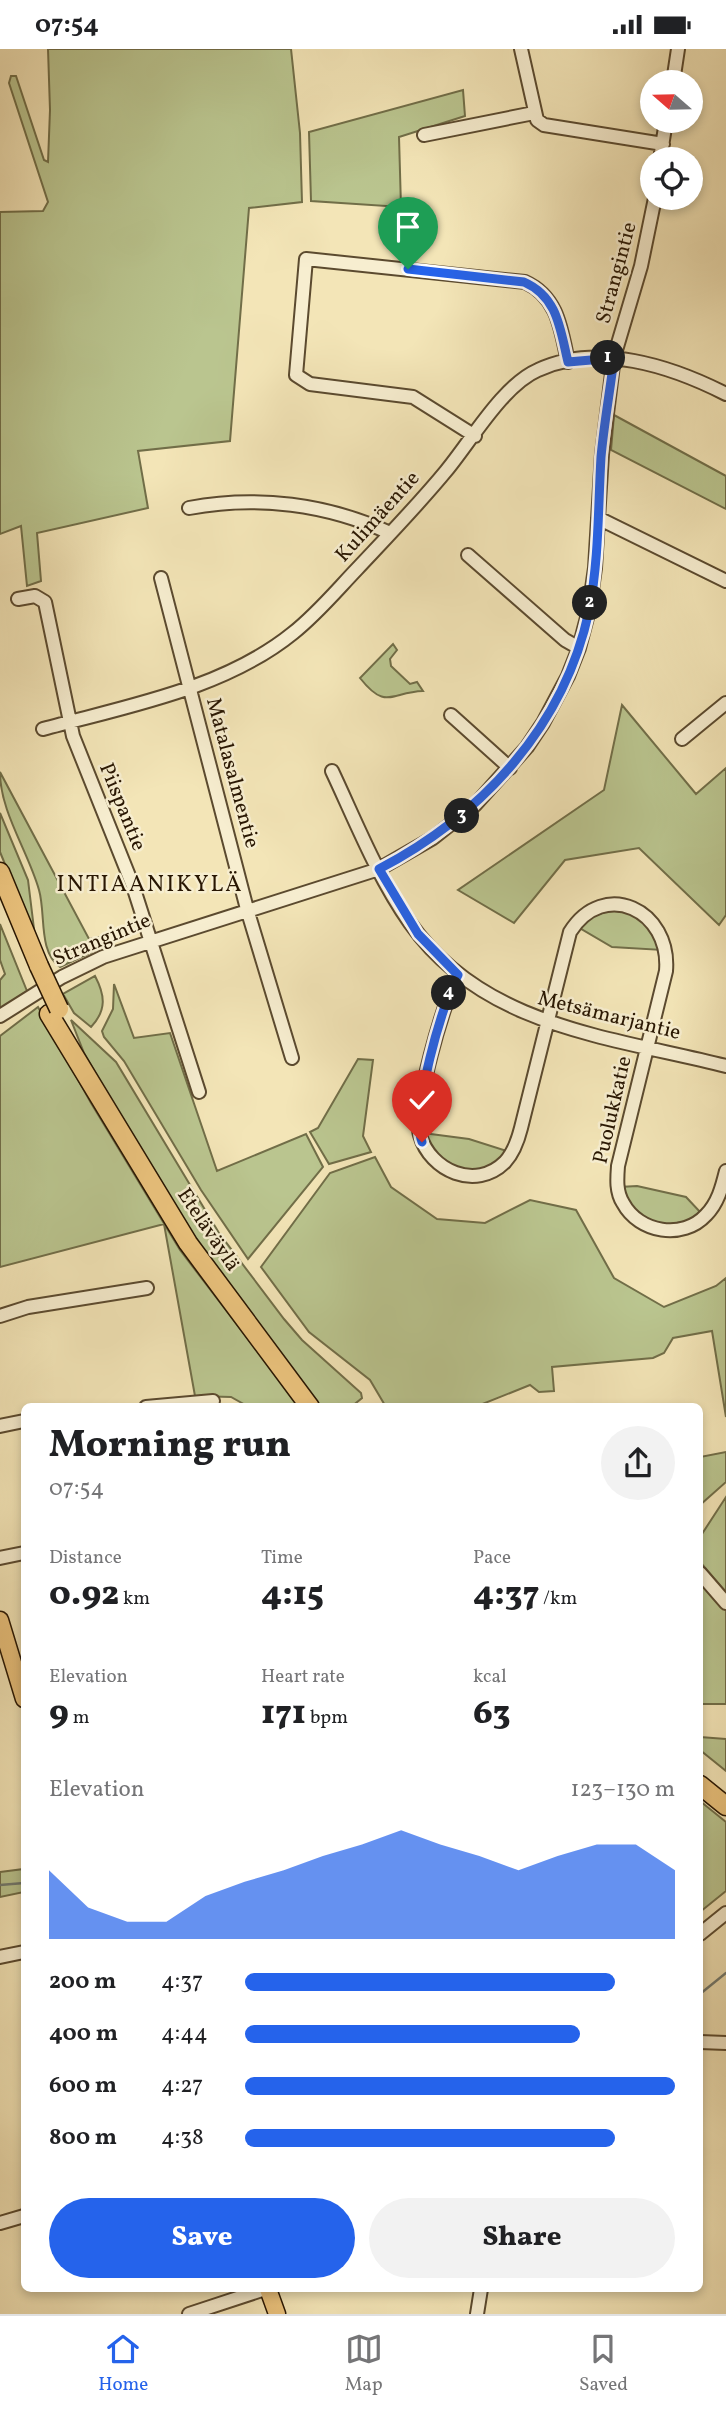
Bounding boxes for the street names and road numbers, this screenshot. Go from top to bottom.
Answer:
street label: Strangintie [590,219,644,327]
street label: Kulimäentie [329,465,427,569]
street label: Matalasalmentie [198,695,266,852]
street label: Piispantie [91,759,153,855]
street label: Strangintie [48,906,156,974]
street label: Metsämarjantie [535,984,684,1048]
street label: Puolukkatie [587,1053,639,1167]
street label: Eteläväylä [169,1183,247,1277]

